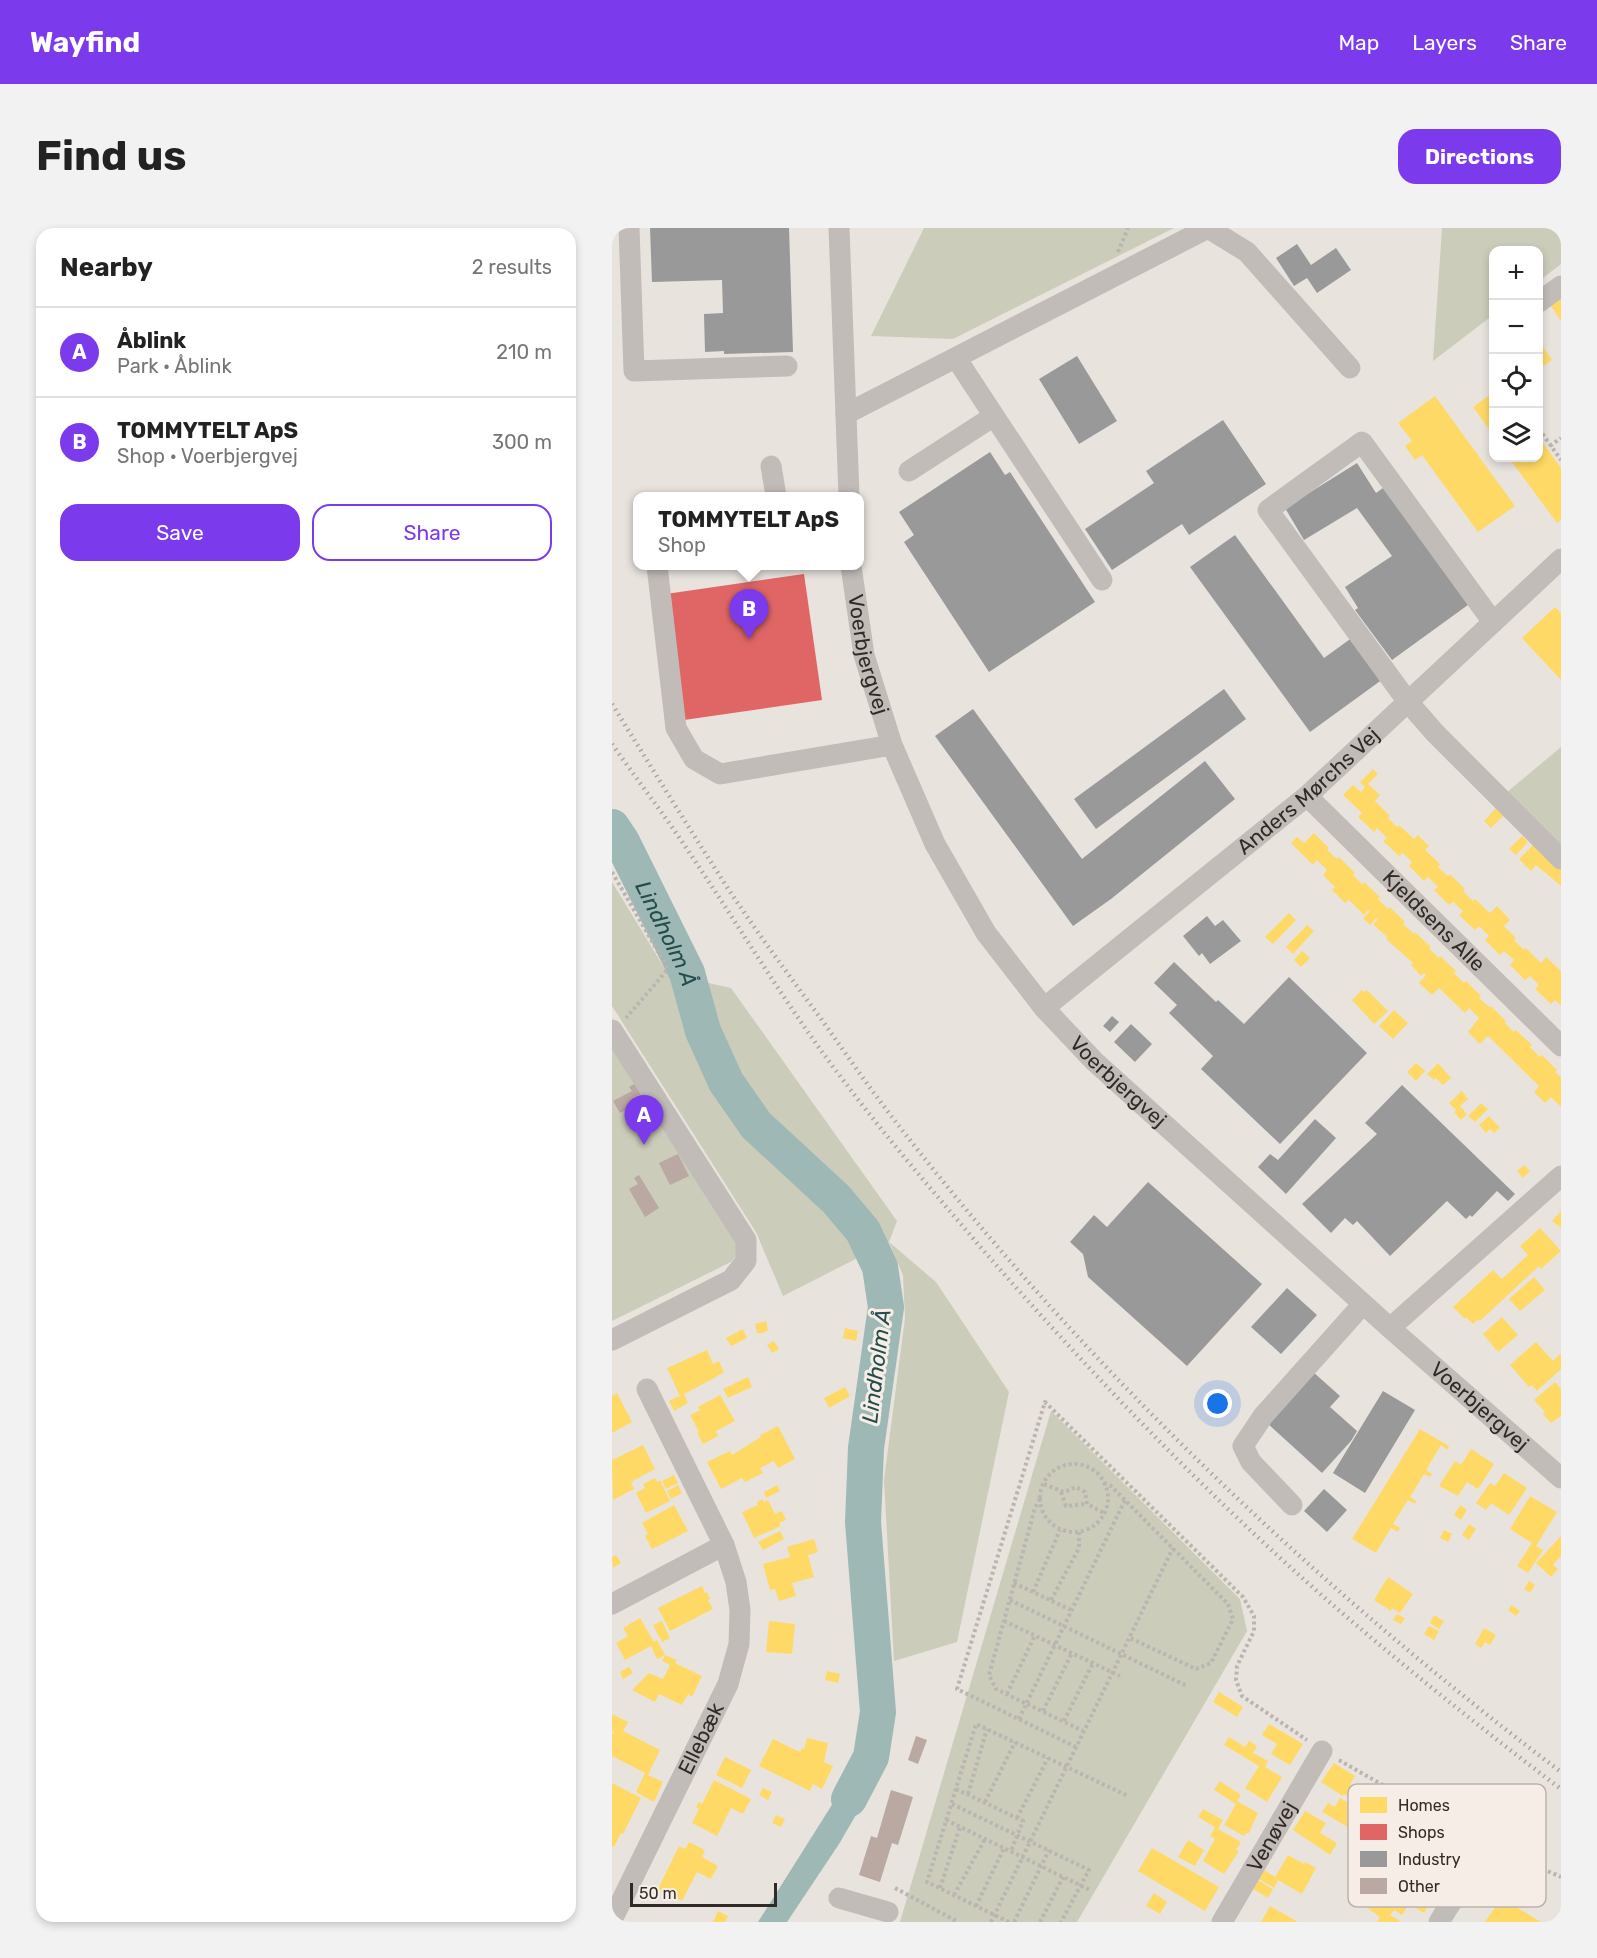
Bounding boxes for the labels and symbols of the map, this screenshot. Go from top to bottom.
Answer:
pin: B [730,590,768,639]
street label: Voerbjergvej [843,592,895,717]
street label: Anders Mørchs Vej [1232,722,1384,859]
street label: Kjeldsens Alle [1378,865,1491,976]
water label: Lindholm Å [629,876,703,989]
street label: Voerbjergvej [1065,1030,1172,1132]
pin: A [624,1096,663,1145]
water label: Lindholm Å [856,1308,897,1425]
street label: Voerbjergvej [1425,1356,1534,1456]
your location [1203,1389,1232,1418]
street label: Ellebæk [673,1698,729,1778]
legend [1348,1784,1546,1907]
text: Homes [1398,1796,1450,1815]
street label: Venøvej [1241,1797,1302,1876]
text: Shops [1398,1823,1445,1842]
text: Industry [1398,1850,1461,1869]
text: Other [1398,1877,1440,1896]
scale bar [630,1880,777,1908]

